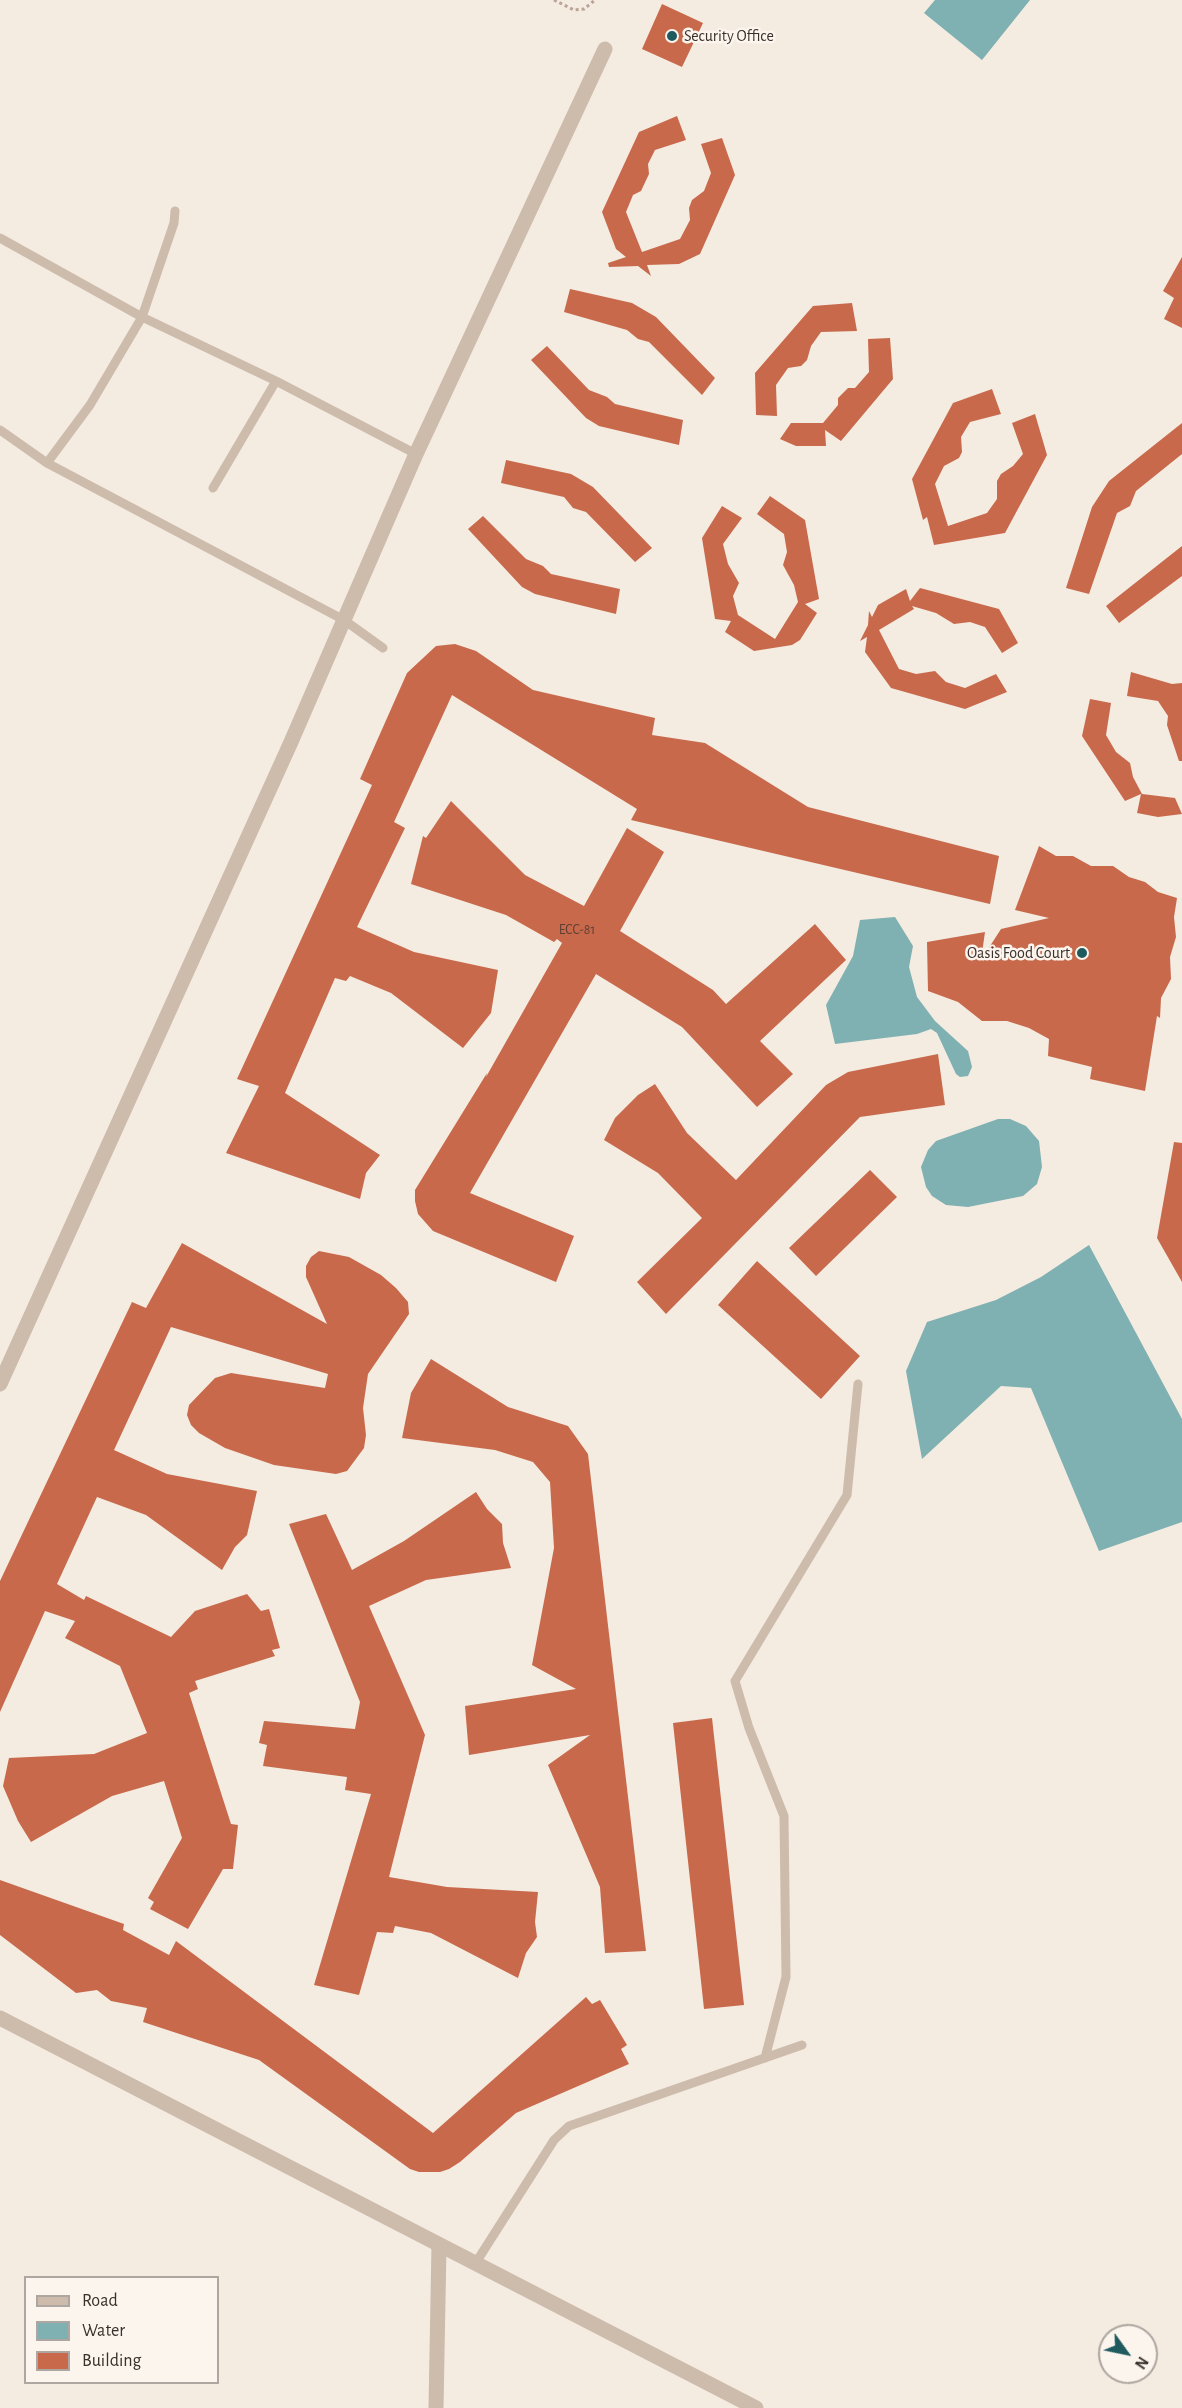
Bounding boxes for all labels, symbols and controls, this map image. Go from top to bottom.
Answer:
place label: Security Office [684,26,774,46]
marker: Security Office [665,29,679,43]
house number: ECC-81 [559,922,595,938]
place label: Oasis Food Court [967,943,1070,963]
marker: Oasis Food Court [1075,946,1089,960]
legend [24,2276,219,2384]
text: Road [82,2292,118,2310]
text: Water [82,2322,125,2340]
north arrow [1098,2324,1158,2384]
text: Building [82,2352,141,2370]
text: N [1132,2354,1151,2372]

